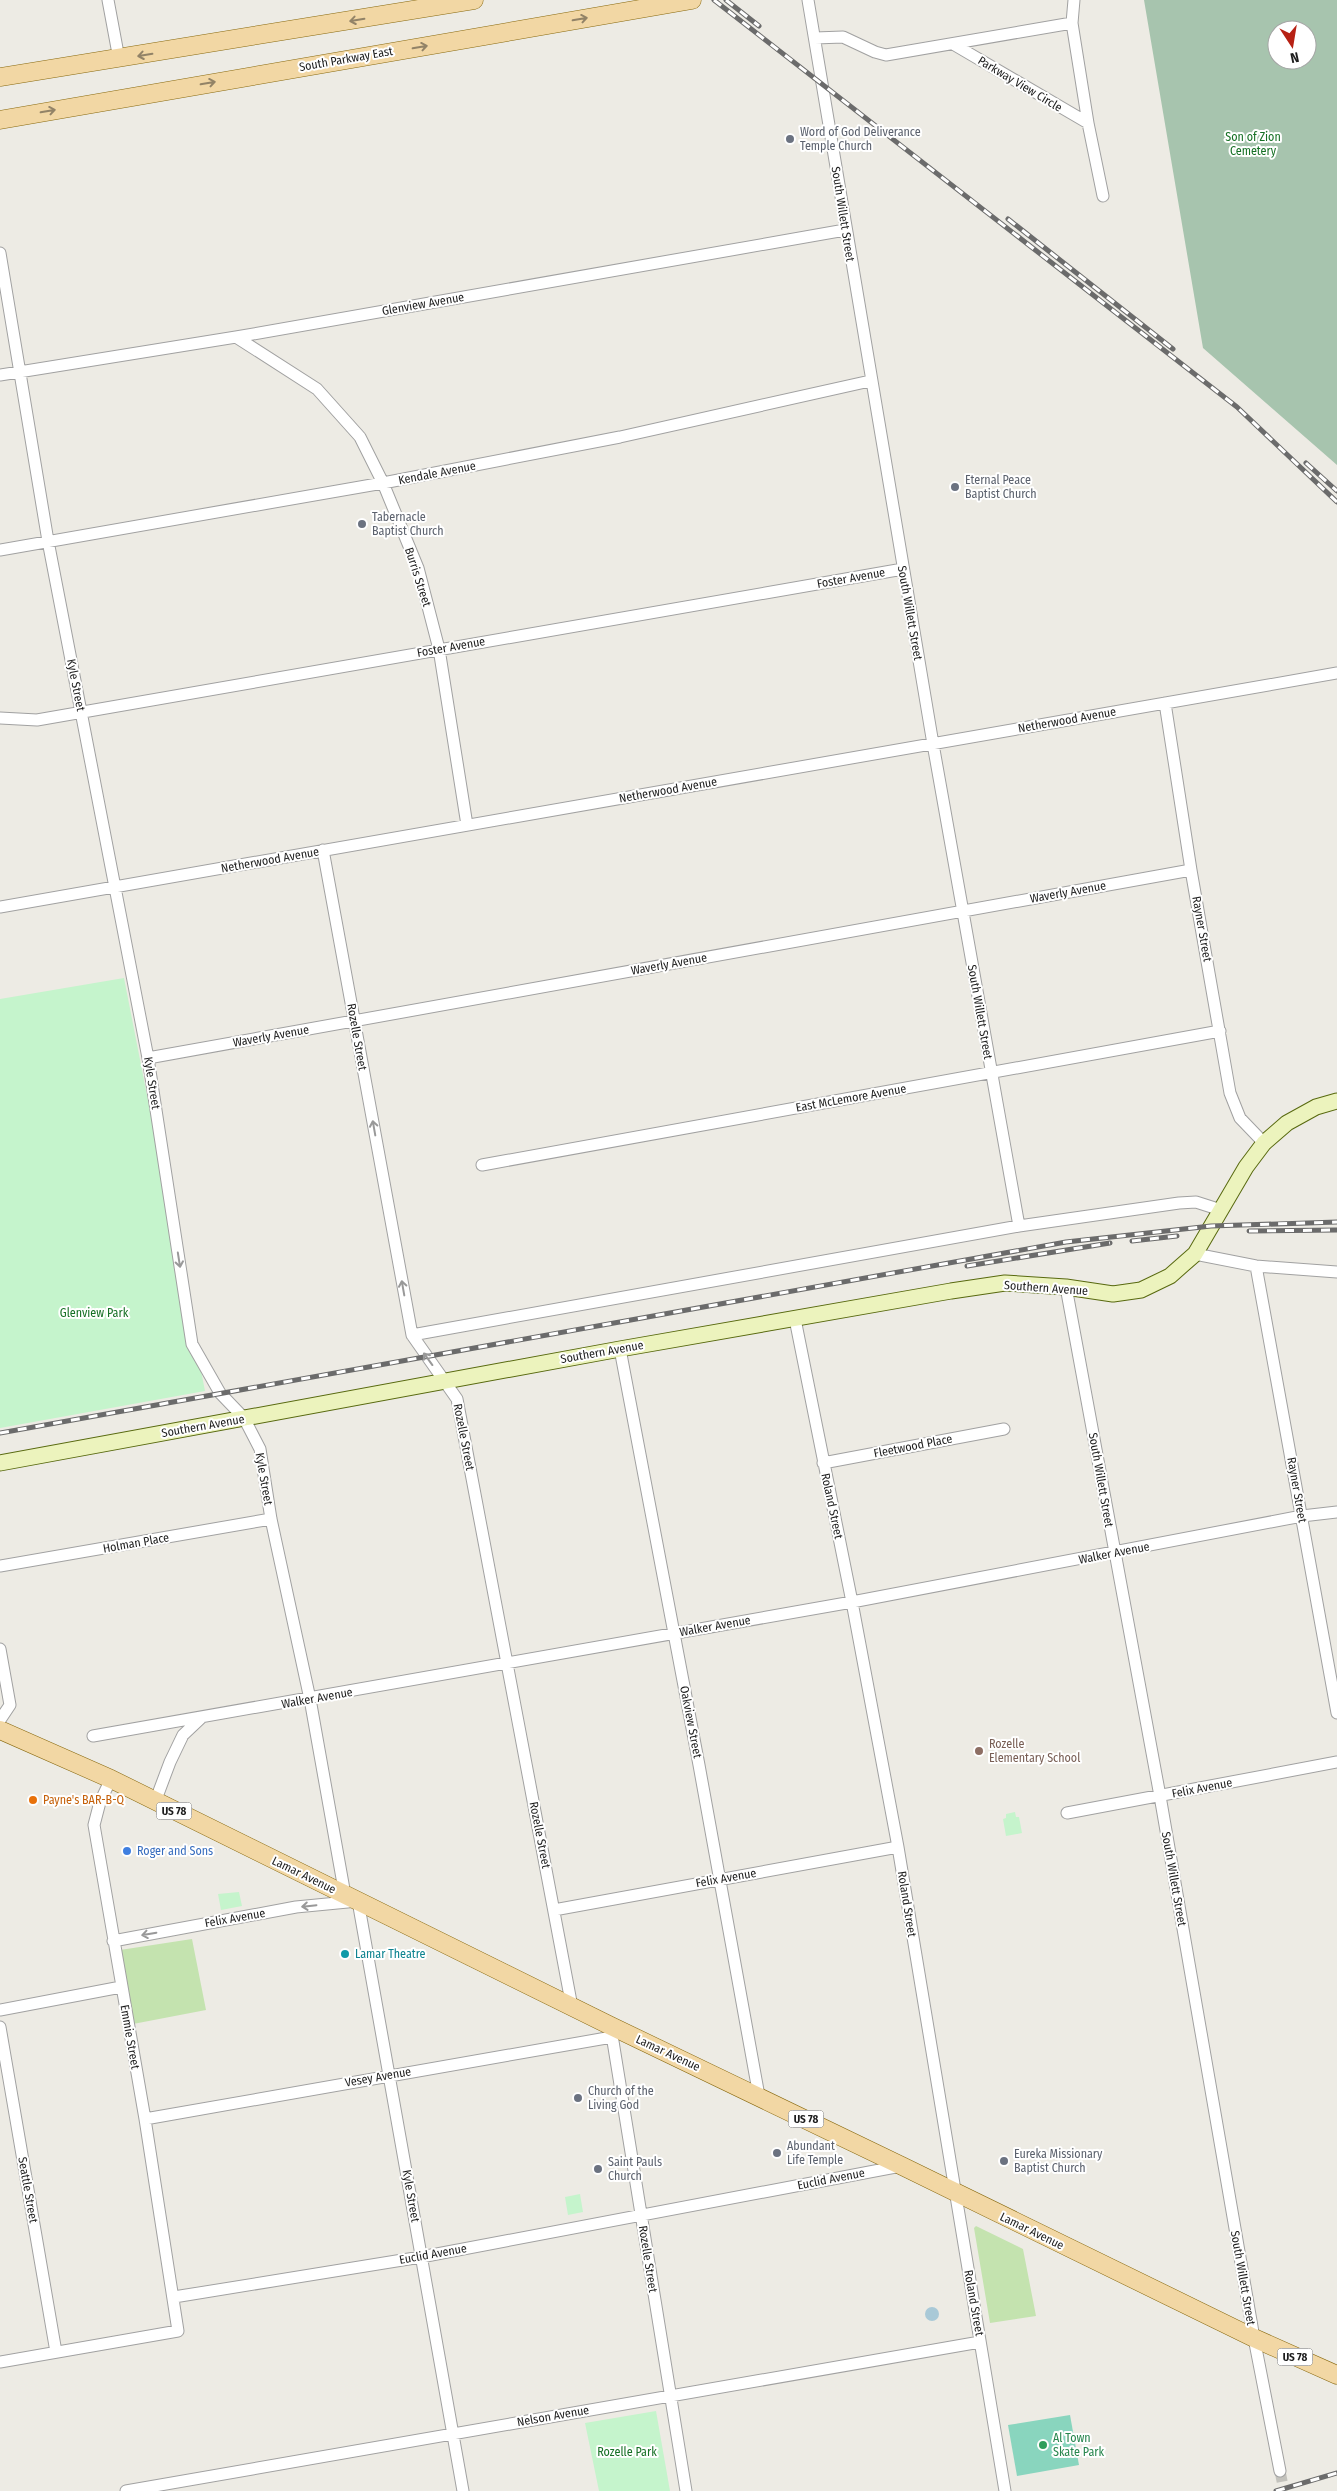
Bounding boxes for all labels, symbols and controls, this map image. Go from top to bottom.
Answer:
one-way arrow [572,14,588,24]
one-way arrow [349,15,365,25]
north arrow [1267,20,1317,70]
one-way arrow [411,41,427,51]
street label: South Parkway East [298,44,394,74]
text: N [1289,48,1300,66]
one-way arrow [137,50,153,60]
street label: Parkway View Circle [975,53,1065,115]
one-way arrow [200,78,216,88]
one-way arrow [40,106,56,116]
place label: Word of God Deliverance Temple Church [800,125,921,153]
park label: Son of Zion Cemetery [1225,130,1281,158]
marker: Word of God Deliverance Temple Church [784,133,796,145]
street label: South Willett Street [829,165,857,263]
street label: Glenview Avenue [381,290,465,318]
street label: Kendale Avenue [397,459,477,487]
place label: Eternal Peace Baptist Church [965,473,1037,501]
marker: Eternal Peace Baptist Church [949,481,961,493]
place label: Tabernacle Baptist Church [372,510,444,538]
marker: Tabernacle Baptist Church [356,518,368,530]
street label: Burris Street [402,545,434,609]
street label: Foster Avenue [816,565,886,591]
street label: South Willett Street [895,565,925,662]
street label: Foster Avenue [416,634,486,660]
street label: Kyle Street [64,658,88,712]
street label: Netherwood Avenue [1017,704,1117,736]
street label: Netherwood Avenue [618,774,718,806]
street label: Netherwood Avenue [220,844,320,876]
street label: Waverly Avenue [1029,878,1107,906]
street label: Rayner Street [1189,895,1215,963]
street label: Waverly Avenue [630,950,708,978]
street label: South Willett Street [965,964,995,1061]
street label: Rozelle Street [344,1002,370,1072]
street label: Waverly Avenue [232,1022,310,1050]
street label: Kyle Street [141,1056,163,1110]
street label: East McLemore Avenue [795,1081,907,1115]
one-way arrow [368,1120,378,1136]
one-way arrow [175,1251,185,1267]
street label: Southern Avenue [1004,1278,1089,1298]
one-way arrow [398,1280,408,1296]
park label: Glenview Park [60,1306,129,1320]
street label: Southern Avenue [559,1338,645,1366]
one-way arrow [423,1352,433,1366]
street label: Rozelle Street [451,1402,477,1472]
street label: Southern Avenue [160,1412,246,1440]
street label: Fleetwood Place [873,1432,954,1460]
street label: South Willett Street [1086,1432,1116,1529]
street label: Kyle Street [253,1452,276,1506]
street label: Rayner Street [1284,1456,1310,1524]
street label: Roland Street [818,1472,846,1540]
street label: Holman Place [102,1530,170,1556]
street label: Walker Avenue [1077,1539,1151,1567]
street label: Walker Avenue [678,1613,752,1639]
street label: Walker Avenue [280,1685,354,1711]
street label: Oakview Street [677,1685,705,1759]
place label: Rozelle Elementary School [989,1737,1080,1765]
marker: Rozelle Elementary School [973,1745,985,1757]
street label: Felix Avenue [1171,1775,1233,1801]
place label: Payne's BAR-B-Q [43,1793,125,1807]
marker: Payne's BAR-B-Q [27,1794,39,1806]
street label: Rozelle Street [527,1800,553,1870]
road number: US 78 [156,1802,192,1820]
street label: South Willett Street [1159,1831,1189,1928]
place label: Roger and Sons [137,1844,213,1858]
marker: Roger and Sons [121,1845,133,1857]
street label: Lamar Avenue [270,1854,338,1897]
street label: Felix Avenue [695,1866,757,1890]
street label: Roland Street [895,1870,919,1938]
one-way arrow [302,1901,318,1911]
street label: Felix Avenue [204,1906,266,1930]
one-way arrow [142,1930,158,1940]
place label: Lamar Theatre [355,1947,426,1961]
marker: Lamar Theatre [339,1948,351,1960]
street label: Emmie Street [117,2004,143,2070]
street label: Lamar Avenue [634,2032,702,2074]
street label: Vesey Avenue [344,2064,412,2090]
place label: Church of the Living God [588,2084,654,2112]
marker: Church of the Living God [572,2092,584,2104]
road number: US 78 [788,2110,824,2128]
place label: Abundant Life Temple [787,2139,843,2167]
marker: Abundant Life Temple [771,2147,783,2159]
place label: Eureka Missionary Baptist Church [1014,2147,1103,2175]
place label: Saint Pauls Church [608,2155,662,2183]
marker: Eureka Missionary Baptist Church [998,2155,1010,2167]
street label: Seattle Street [15,2156,41,2224]
marker: Saint Pauls Church [592,2163,604,2175]
street label: Euclid Avenue [796,2166,866,2192]
street label: Kyle Street [400,2169,423,2223]
street label: Lamar Avenue [998,2210,1066,2253]
street label: Rozelle Street [636,2224,660,2294]
street label: South Willett Street [1228,2230,1258,2327]
street label: Euclid Avenue [398,2241,468,2267]
street label: Roland Street [961,2269,987,2337]
road number: US 78 [1278,2348,1312,2366]
street label: Nelson Avenue [516,2403,590,2429]
place label: Al Town Skate Park [1053,2431,1104,2459]
marker: Al Town Skate Park [1037,2439,1049,2451]
park label: Rozelle Park [597,2445,657,2459]

